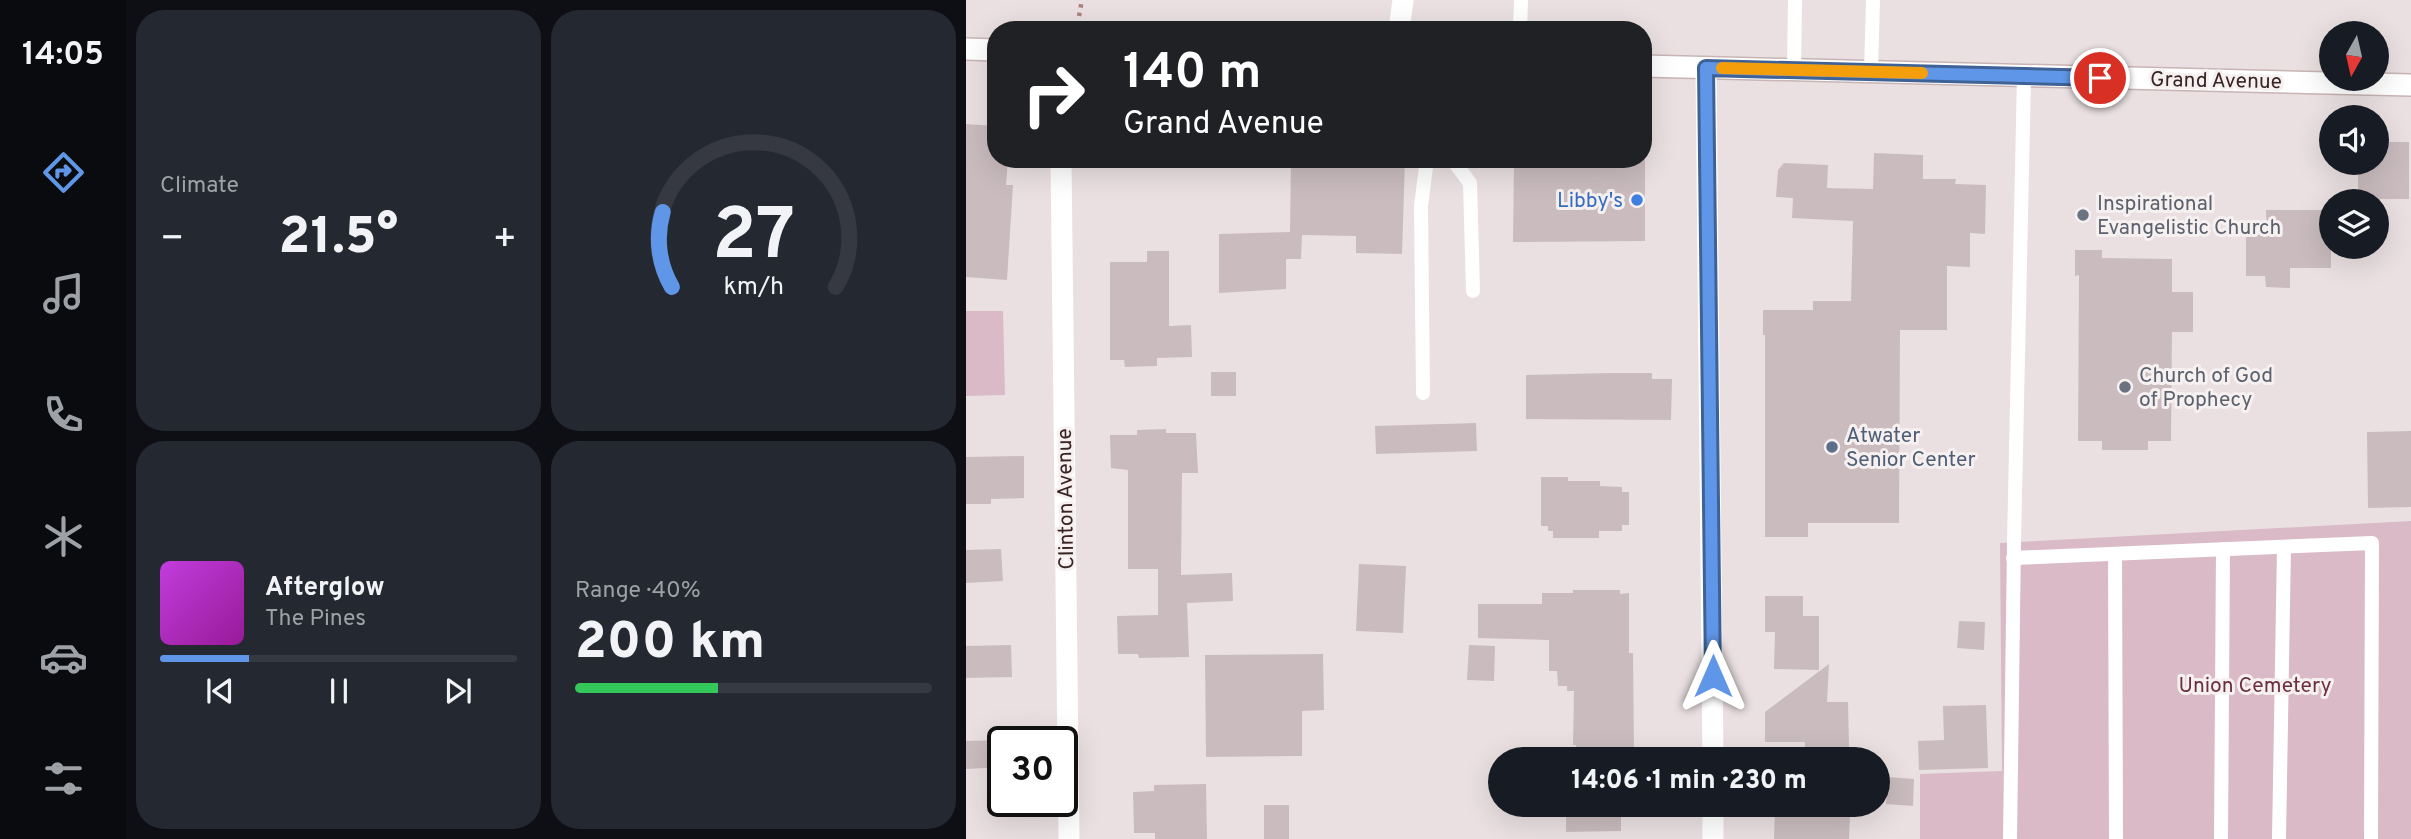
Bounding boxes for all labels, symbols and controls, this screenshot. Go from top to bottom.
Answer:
north arrow [2319,21,2389,91]
map controls [2319,21,2389,259]
text: 14:05 [22,36,104,76]
text: 140 m [1123,44,1262,106]
pin [2070,48,2130,108]
icon: right [1008,49,1099,140]
icon: arrive [2081,59,2119,97]
street label: Grand Avenue [2150,67,2282,96]
text: Grand Avenue [1123,105,1324,145]
button: sound [2319,105,2389,175]
icon: directions [39,148,88,197]
text: Climate [160,172,239,201]
place label: Libby's [1557,188,1623,215]
button: layers [2319,189,2389,259]
place label: Inspirational Evangelistic Church [2097,191,2281,242]
marker: Libby's [1629,192,1645,208]
text: 27 [712,193,795,285]
text: 21.5° [279,206,398,272]
marker: Inspirational Evangelistic Church [2075,207,2091,223]
text: − [160,216,185,265]
text: + [492,216,517,265]
icon: music [39,269,88,318]
text: km/h [723,271,784,303]
place label: Church of God of Prophecy [2139,363,2273,414]
marker: Church of God of Prophecy [2117,379,2133,395]
icon: phone [39,390,88,439]
place label: Atwater Senior Center [1846,423,1976,474]
street label: Clinton Avenue [1052,428,1081,570]
marker: Atwater Senior Center [1824,439,1840,455]
icon: climate [39,512,88,561]
text: Afterglow [265,572,385,605]
text: Range · 40% [575,577,701,606]
text: The Pines [265,605,366,634]
text: 200 km [575,611,765,677]
icon: car [39,633,88,682]
position arrow [1676,639,1750,713]
icon: previous [201,672,239,710]
icon: pause [320,672,358,710]
icon: next [439,672,477,710]
park label: Union Cemetery [2178,673,2332,700]
speed limit sign: 30 [987,726,1078,817]
icon: filters [39,754,88,803]
text: 14:06 · 1 min · 230 m [1571,765,1807,798]

